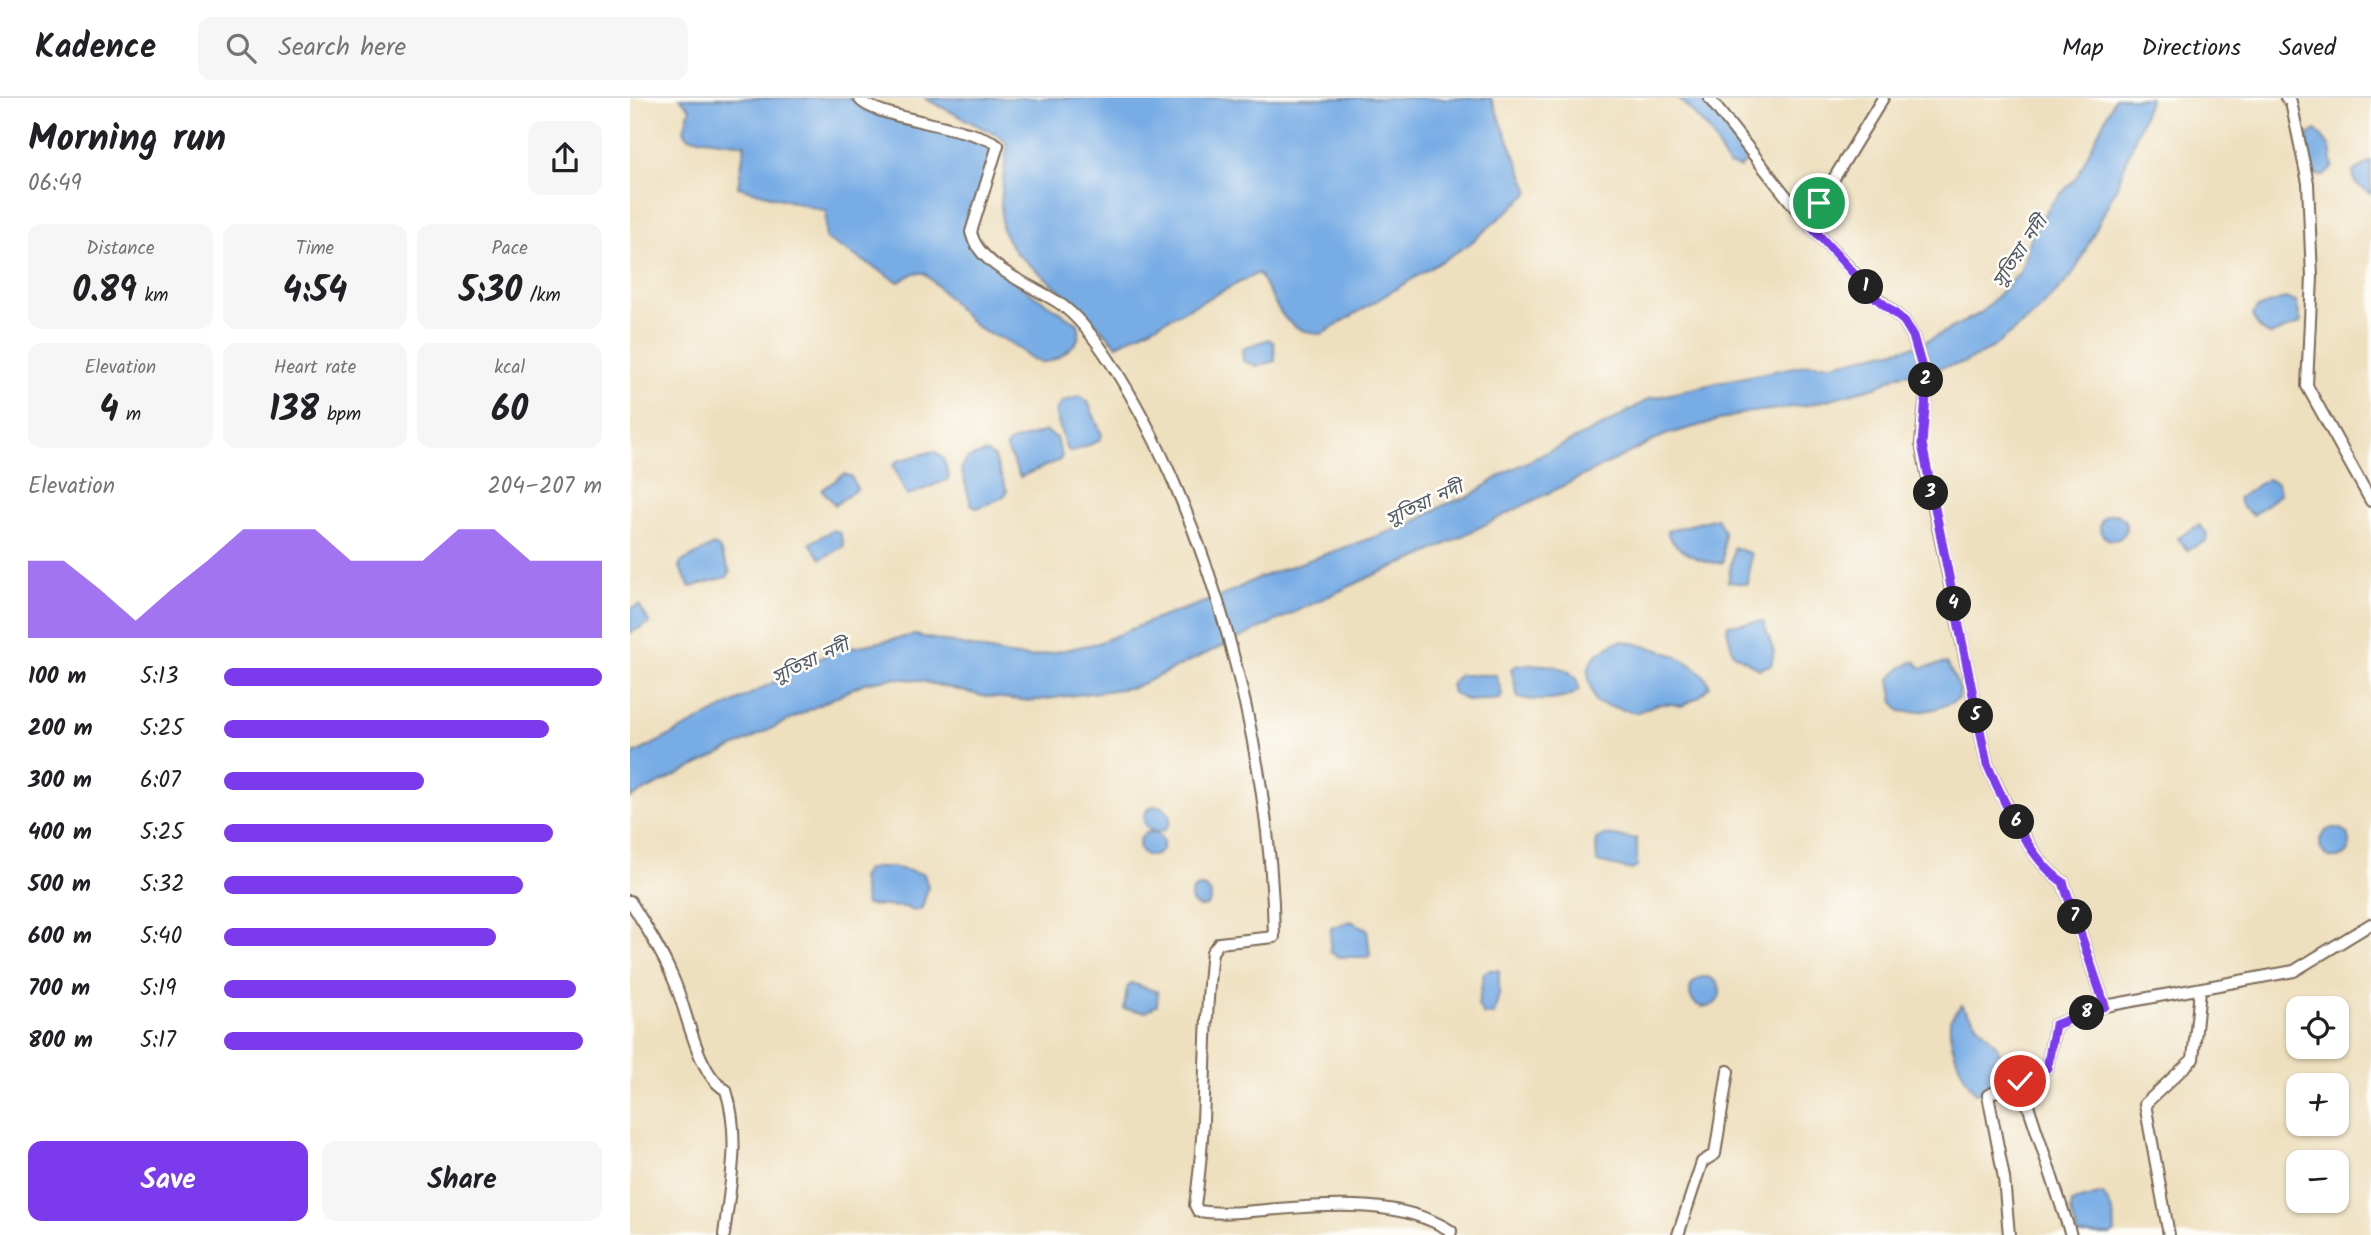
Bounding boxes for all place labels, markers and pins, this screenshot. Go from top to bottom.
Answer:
pin [1789,173,1849,233]
pin: 1 [1848,270,1884,304]
pin: 2 [1908,362,1944,398]
pin: 3 [1914,476,1948,510]
pin: 4 [1936,587,1972,622]
pin: 5 [1958,698,1994,734]
pin: 6 [2000,804,2034,840]
pin: 7 [2058,900,2092,934]
pin: 8 [2070,996,2104,1030]
pin [1990,1051,2050,1111]

